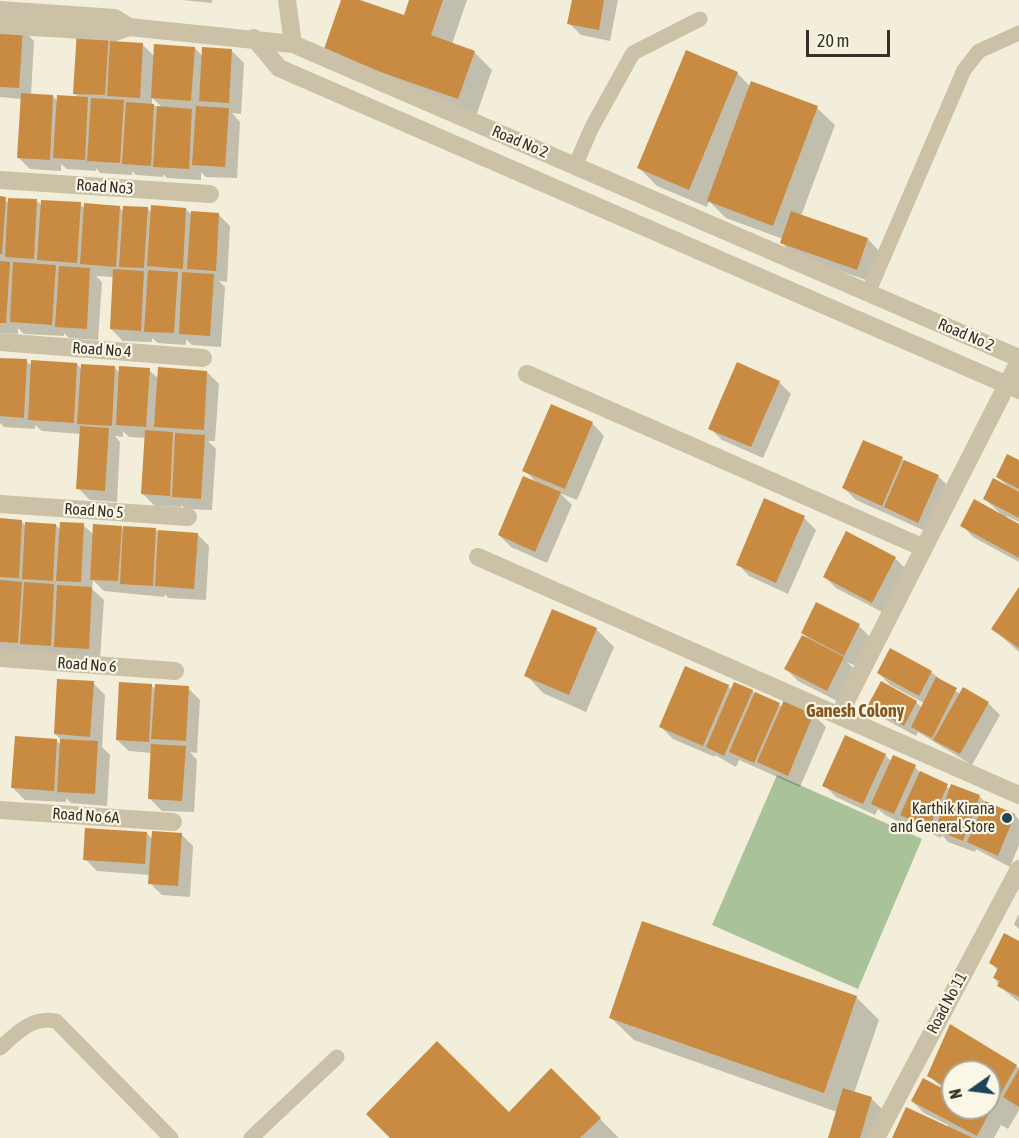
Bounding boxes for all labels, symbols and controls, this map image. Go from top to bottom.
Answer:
scale bar [809,18,893,56]
text: 20 m [817,30,849,51]
street label: Road No 2 [489,122,551,162]
street label: Road No3 [76,175,134,199]
street label: Road No 2 [935,315,997,355]
street label: Road No 4 [72,338,132,362]
street label: Road No 5 [64,499,124,523]
street label: Road No 6 [57,653,117,677]
district label: Ganesh Colony [806,700,904,722]
place label: Karthik Kirana and General Store [890,799,995,837]
street label: Road No 6A [52,804,120,828]
marker: Karthik Kirana and General Store [1000,811,1014,825]
street label: Road No 11 [923,969,971,1037]
north arrow [941,1060,1001,1120]
text: N [946,1087,965,1101]

